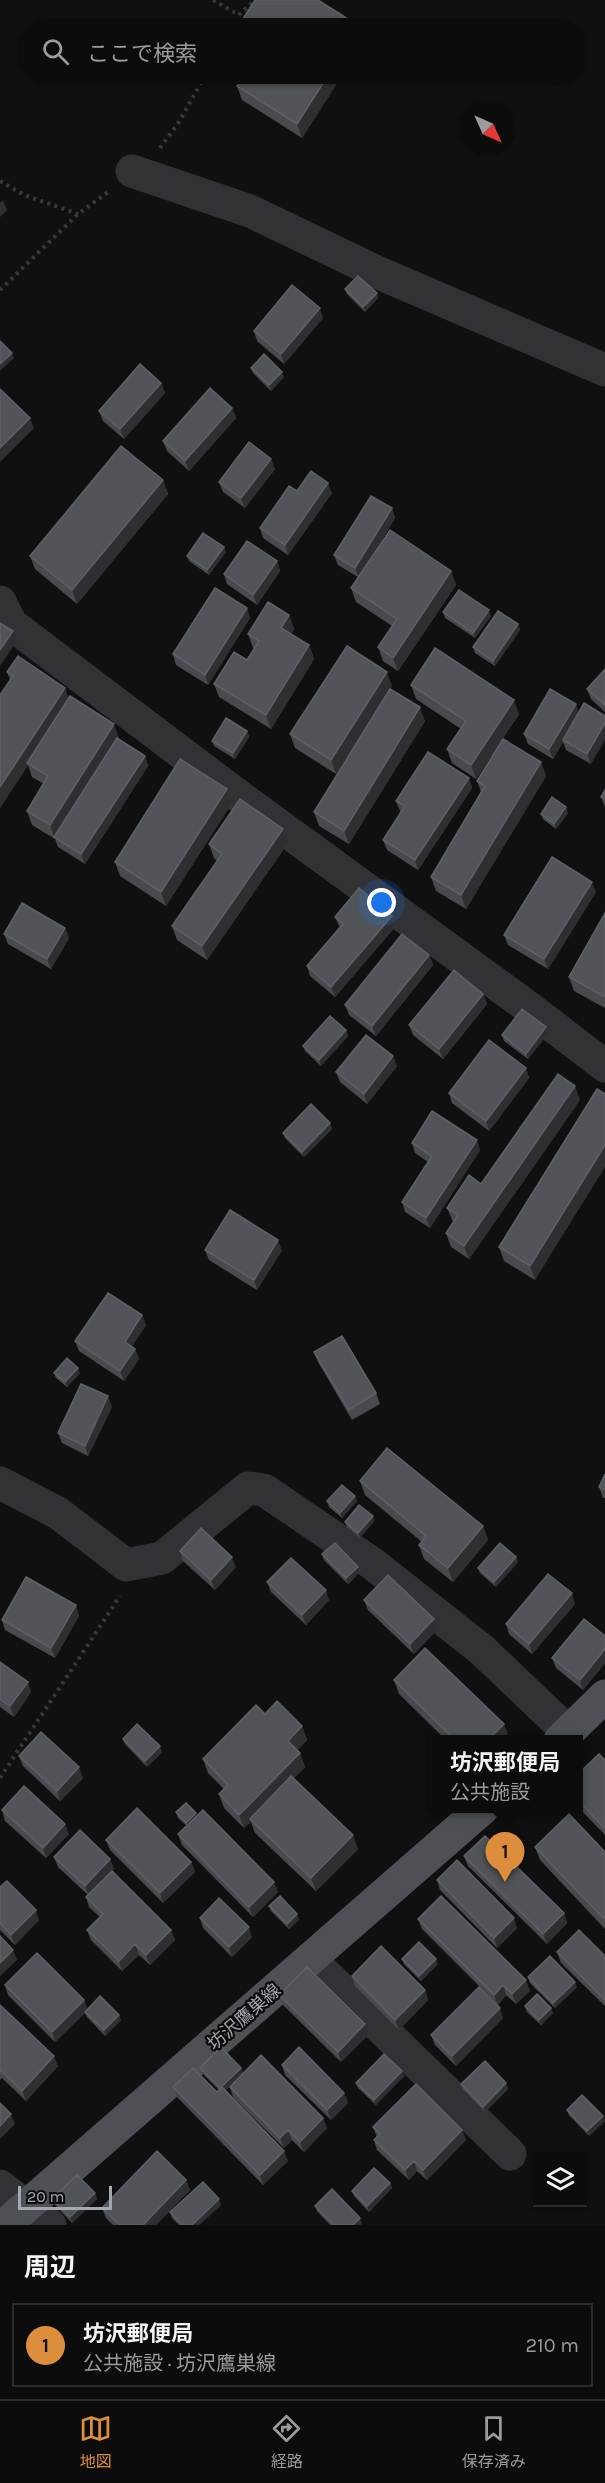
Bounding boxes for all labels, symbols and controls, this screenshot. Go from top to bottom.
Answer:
search box [18,18,587,84]
icon: search [39,35,72,68]
text: ここで検索 [87,41,197,67]
north arrow [461,102,515,156]
your location [367,888,396,917]
popup [427,1735,583,1813]
text: 坊沢郵便局 [450,1750,560,1776]
text: 公共施設 [450,1781,530,1804]
pin: 1 [486,1832,524,1882]
street label: 坊沢鷹巣線 [203,1979,285,2055]
map controls [533,2153,587,2207]
button: layers [533,2153,587,2207]
scale bar [18,2183,112,2210]
text: 20 m [27,2187,65,2206]
text: 周辺 [24,2252,76,2283]
text: 坊沢郵便局 [83,2321,193,2347]
text: 1 [42,2334,49,2357]
text: 210 m [525,2334,579,2357]
text: 公共施設 · 坊沢鷹巣線 [83,2352,276,2375]
tab: 地図 [79,2412,112,2472]
tab: 経路 [270,2412,303,2472]
tab: 保存済み [462,2412,526,2472]

